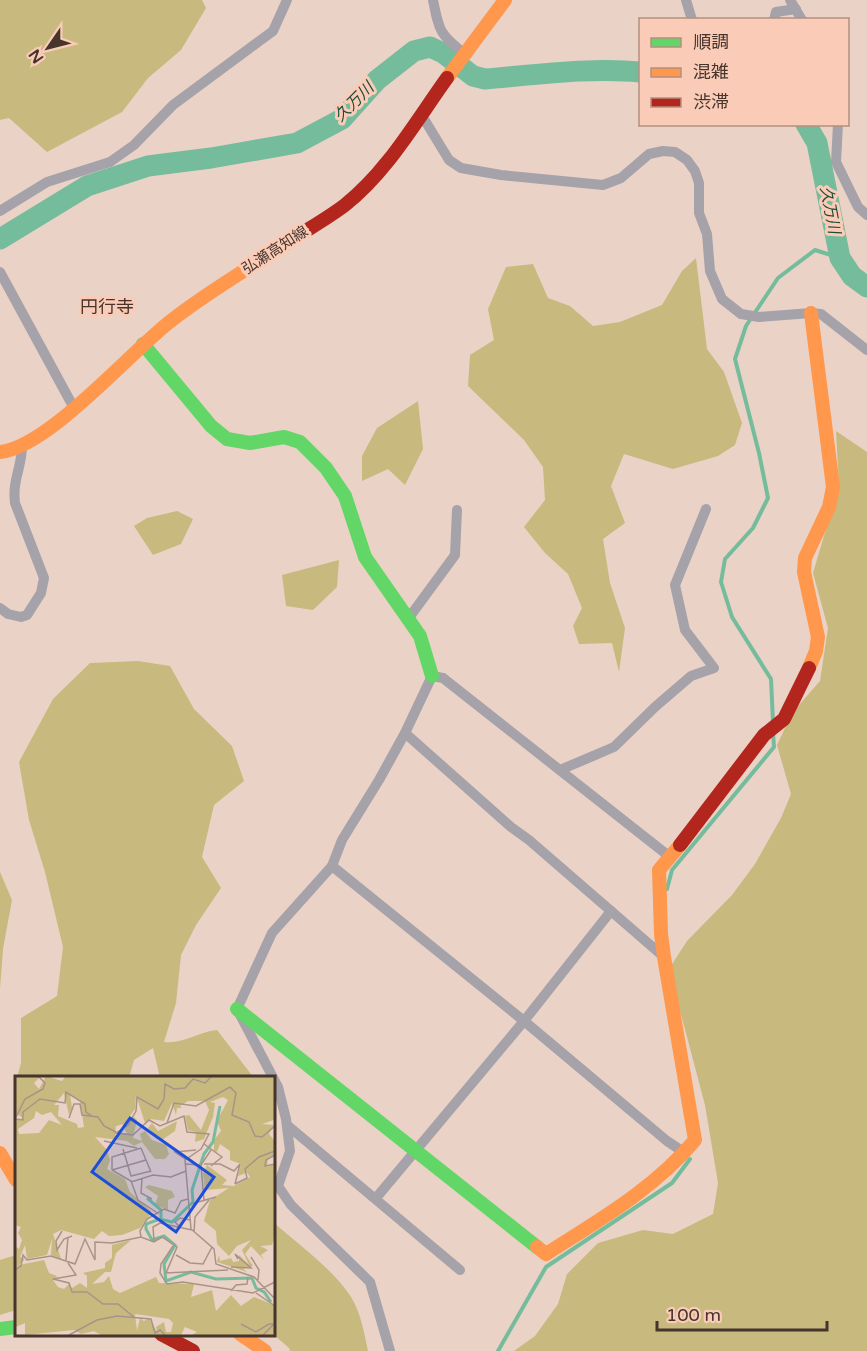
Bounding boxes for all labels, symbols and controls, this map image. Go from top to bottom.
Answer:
north arrow [18,18,78,78]
legend [639,18,849,126]
text: 順調 [693,31,729,53]
text: N [25,45,48,67]
text: 混雑 [693,61,729,83]
water label: 久万川 [330,77,379,126]
text: 渋滞 [693,91,729,113]
water label: 久万川 [816,185,845,237]
street label: 弘瀬高知線 [239,222,311,278]
district label: 円行寺 [80,296,134,318]
inset map [15,1076,274,1336]
scale bar [657,1294,826,1332]
text: 100 m [666,1304,721,1326]

